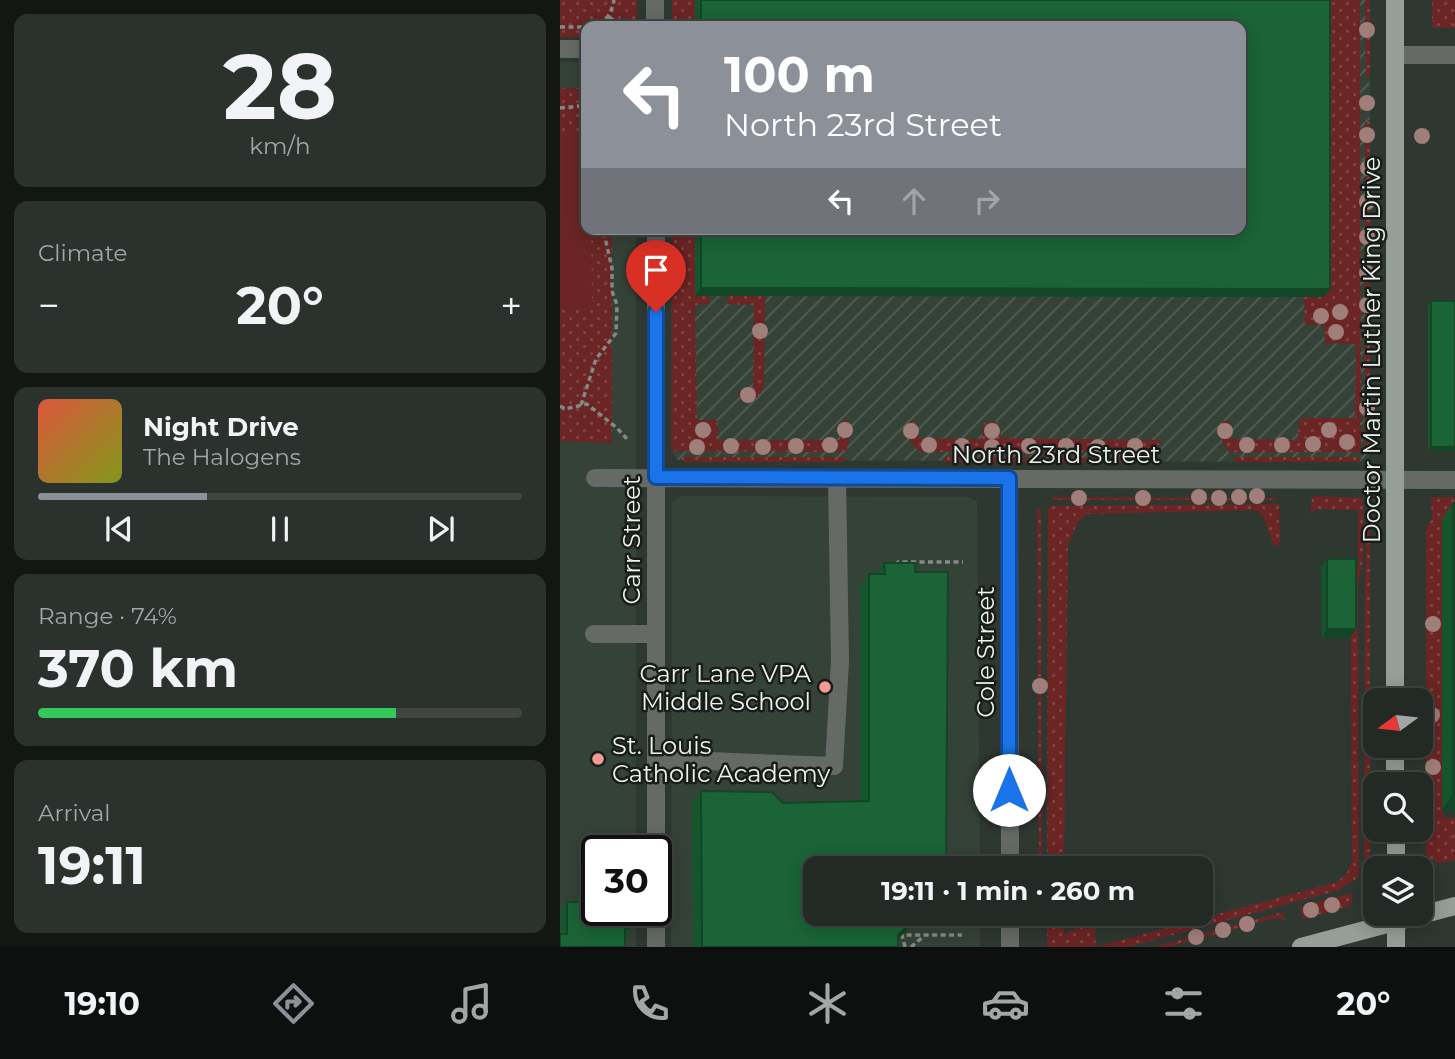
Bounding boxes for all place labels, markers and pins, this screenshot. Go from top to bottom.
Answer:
pin [626,240,686,312]
place label: Carr Lane VPA Middle School [640,659,812,716]
marker: Carr Lane VPA Middle School [817,679,833,695]
place label: St. Louis Catholic Academy [612,731,830,788]
marker: St. Louis Catholic Academy [590,751,606,767]

